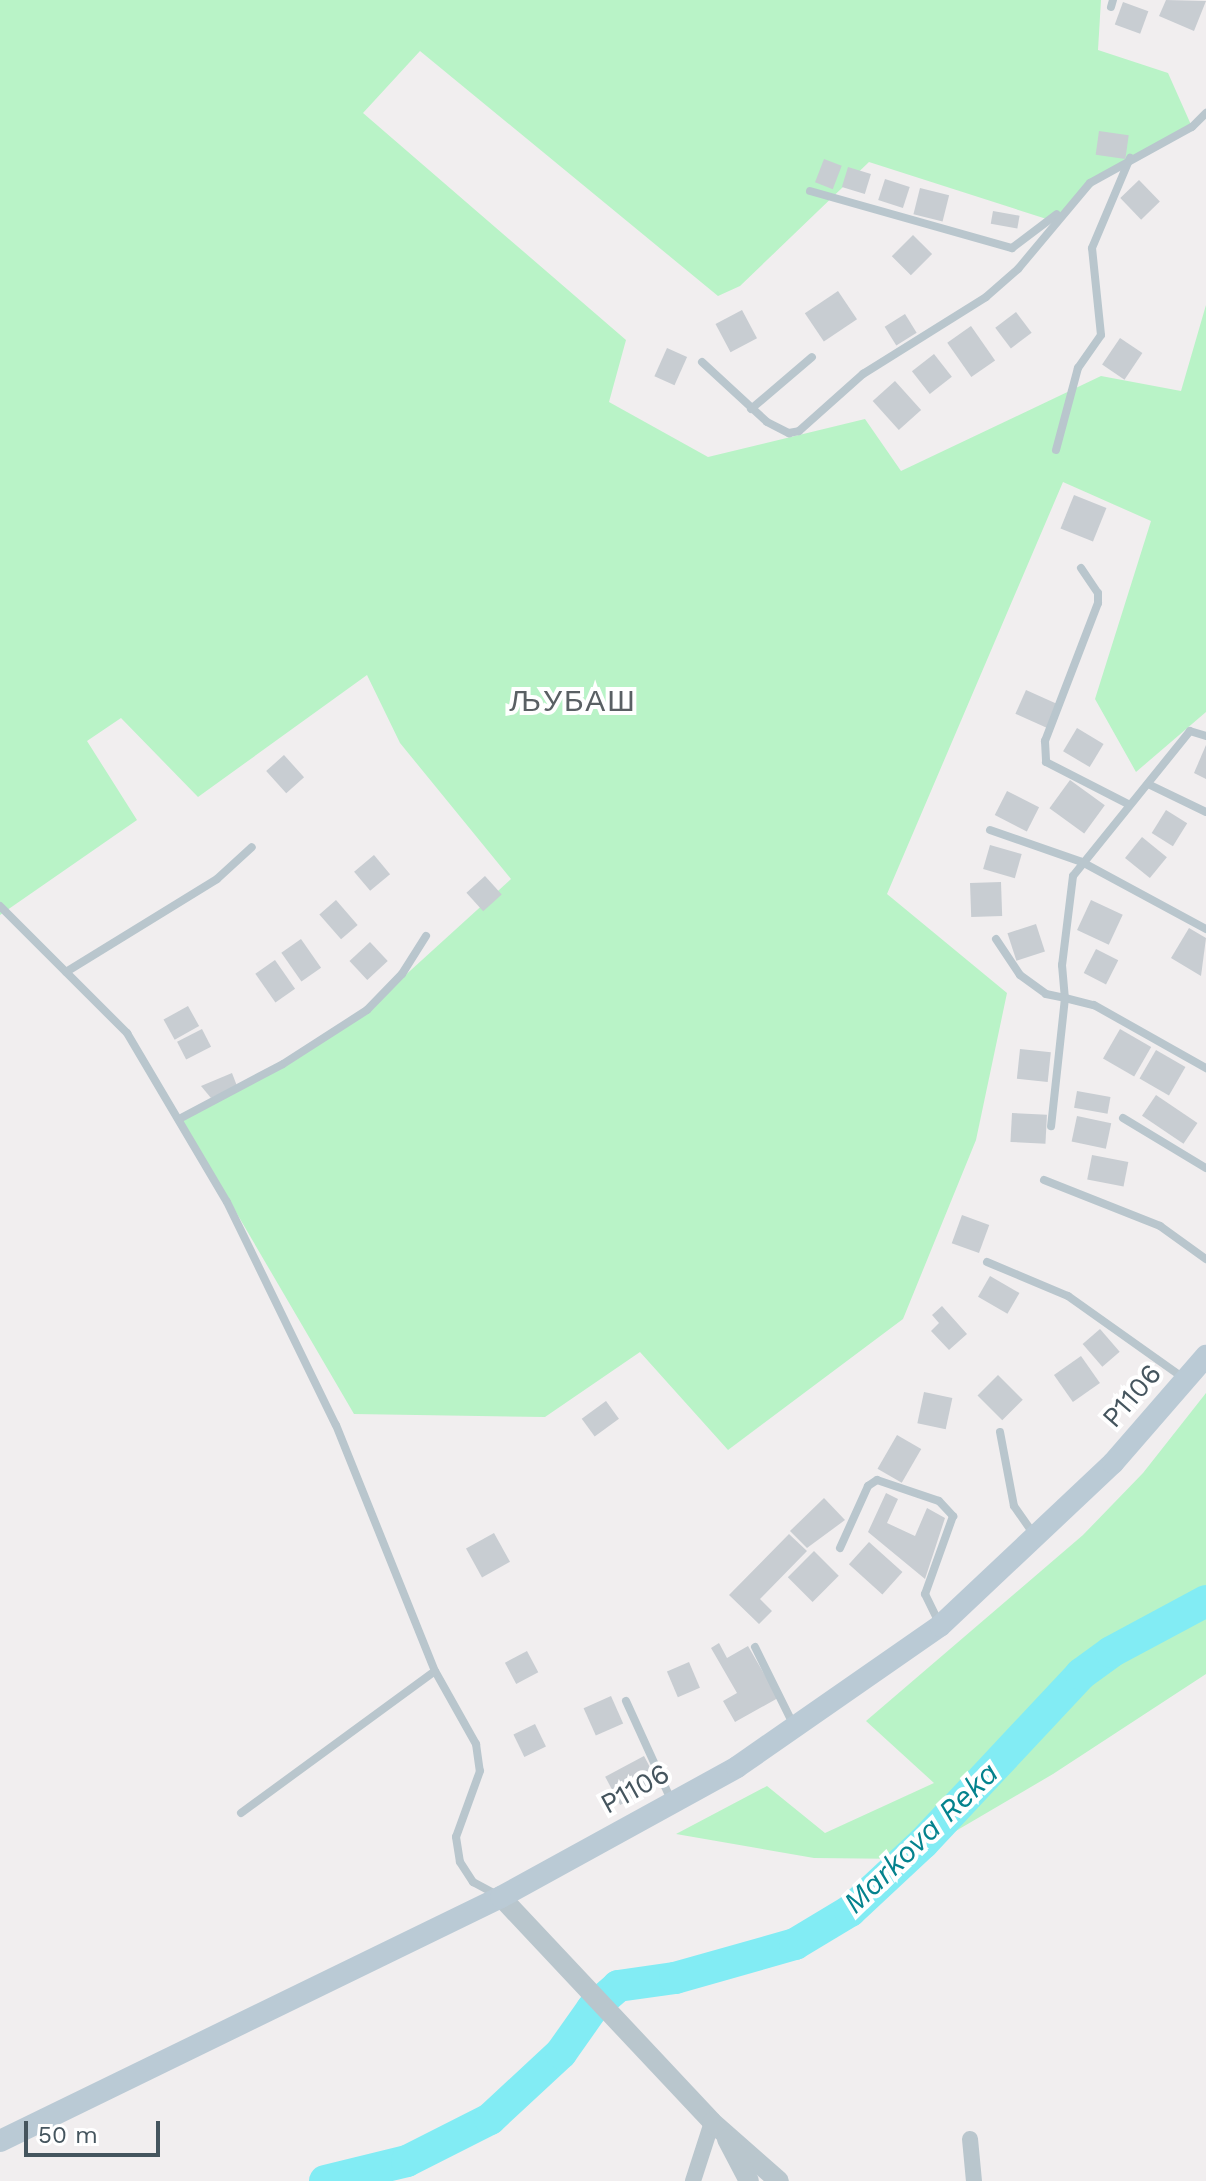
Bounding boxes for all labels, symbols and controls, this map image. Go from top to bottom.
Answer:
district label: ЉУБАШ [509,683,637,719]
street label: P1106 [1095,1357,1169,1435]
water label: Markova Reka [836,1755,1006,1921]
street label: P1106 [595,1757,675,1821]
scale bar [28,2105,164,2155]
text: 50 m [38,2121,98,2149]

